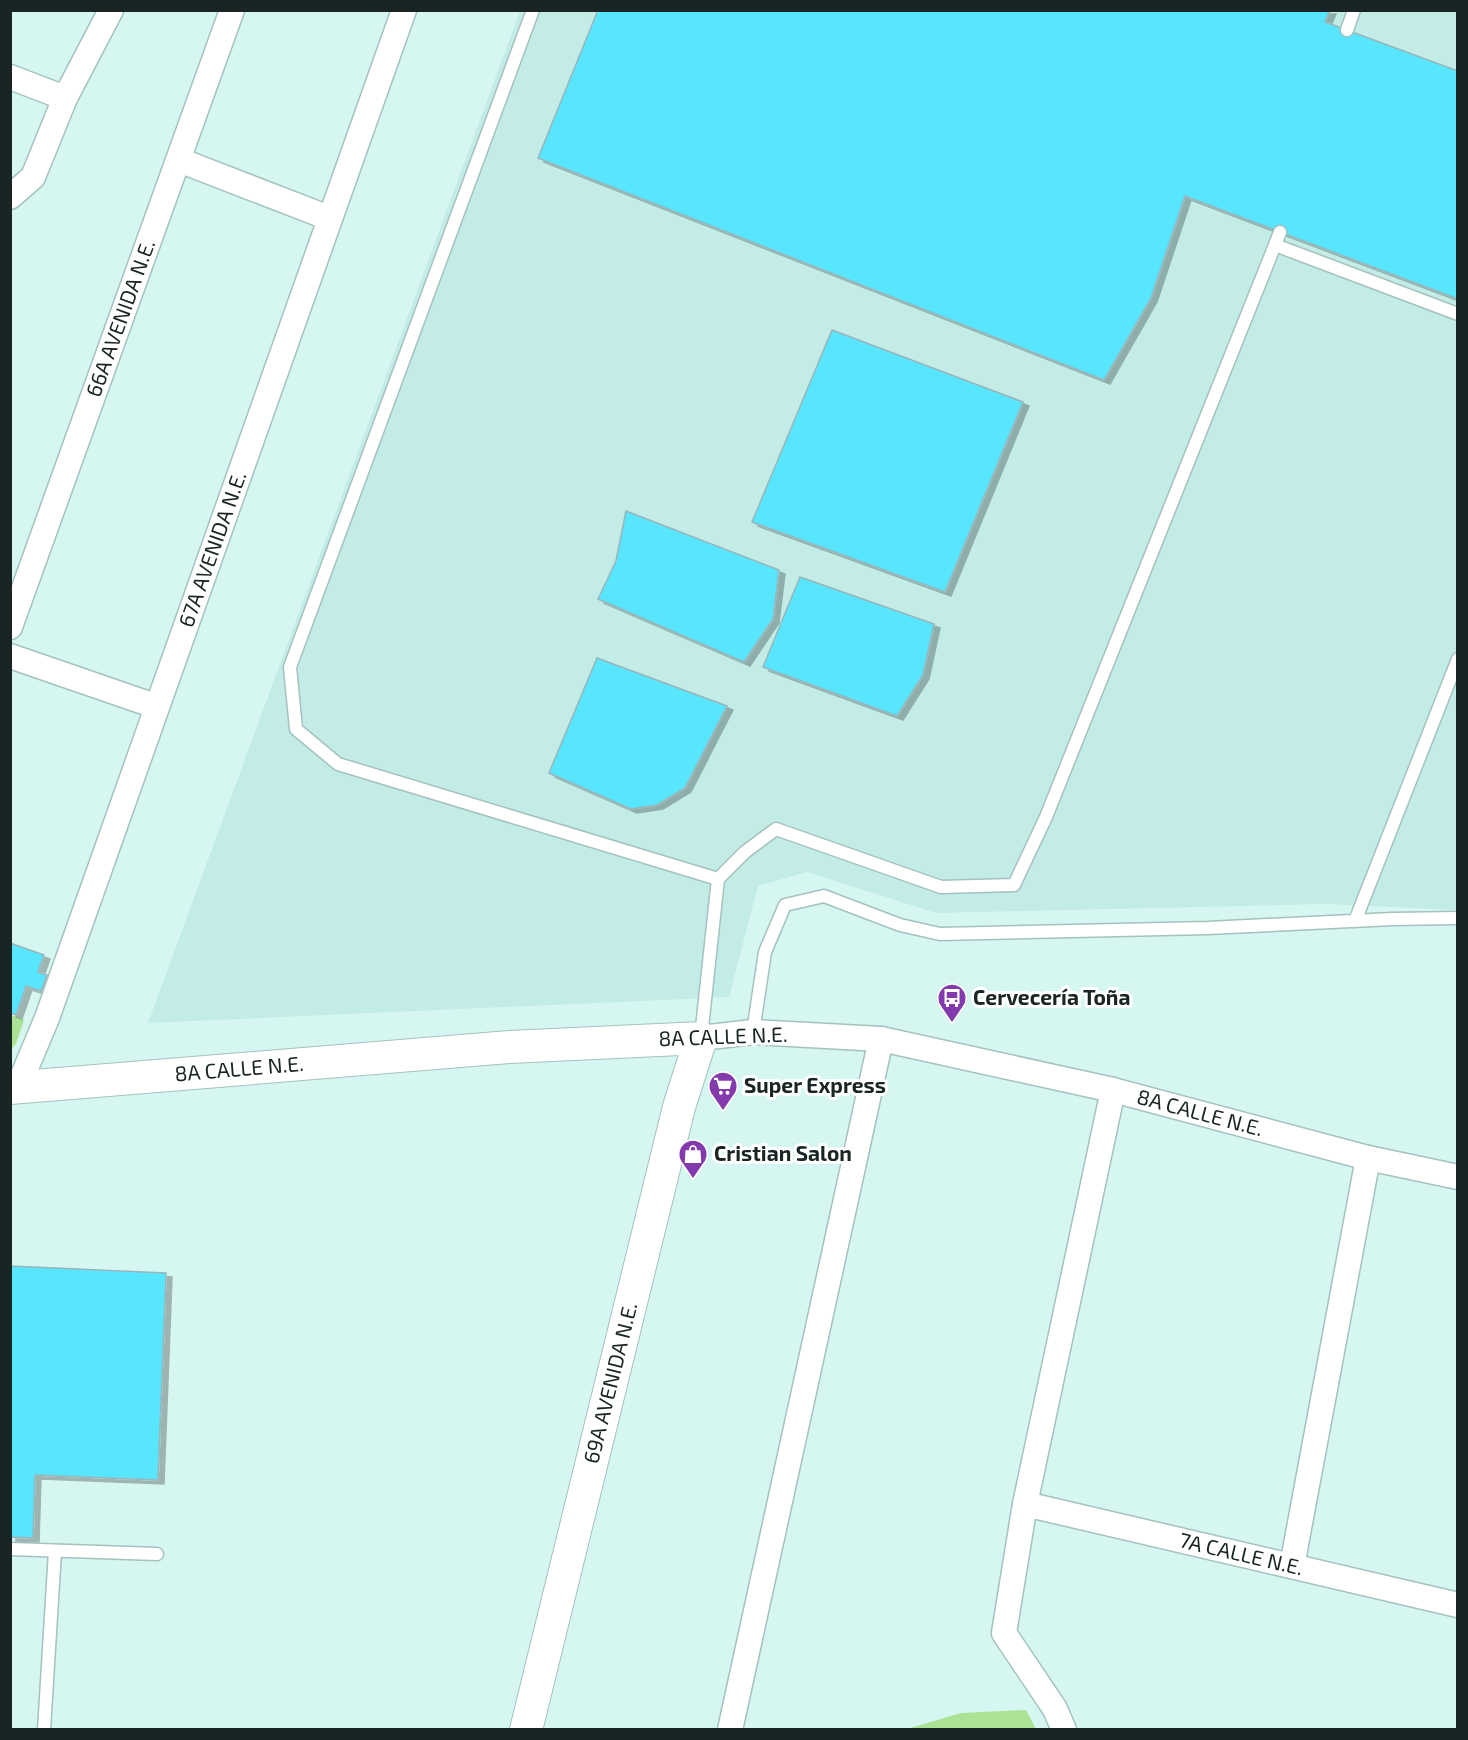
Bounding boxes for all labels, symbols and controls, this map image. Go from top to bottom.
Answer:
street label: 66A AVENIDA N.E. [80,236,159,400]
street label: 67A AVENIDA N.E. [173,468,251,630]
bus stop icon: Cervecería Toña [936,982,968,1024]
place label: Cervecería Toña [973,984,1130,1009]
street label: 8A CALLE N.E. [658,1021,788,1050]
street label: 8A CALLE N.E. [174,1050,305,1085]
supermarket icon: Super Express [707,1070,739,1112]
place label: Super Express [744,1072,886,1097]
street label: 8A CALLE N.E. [1135,1083,1266,1140]
shop icon: Cristian Salon [677,1138,709,1180]
place label: Cristian Salon [714,1140,852,1165]
street label: 69A AVENIDA N.E. [577,1299,642,1466]
street label: 7A CALLE N.E. [1177,1526,1306,1580]

